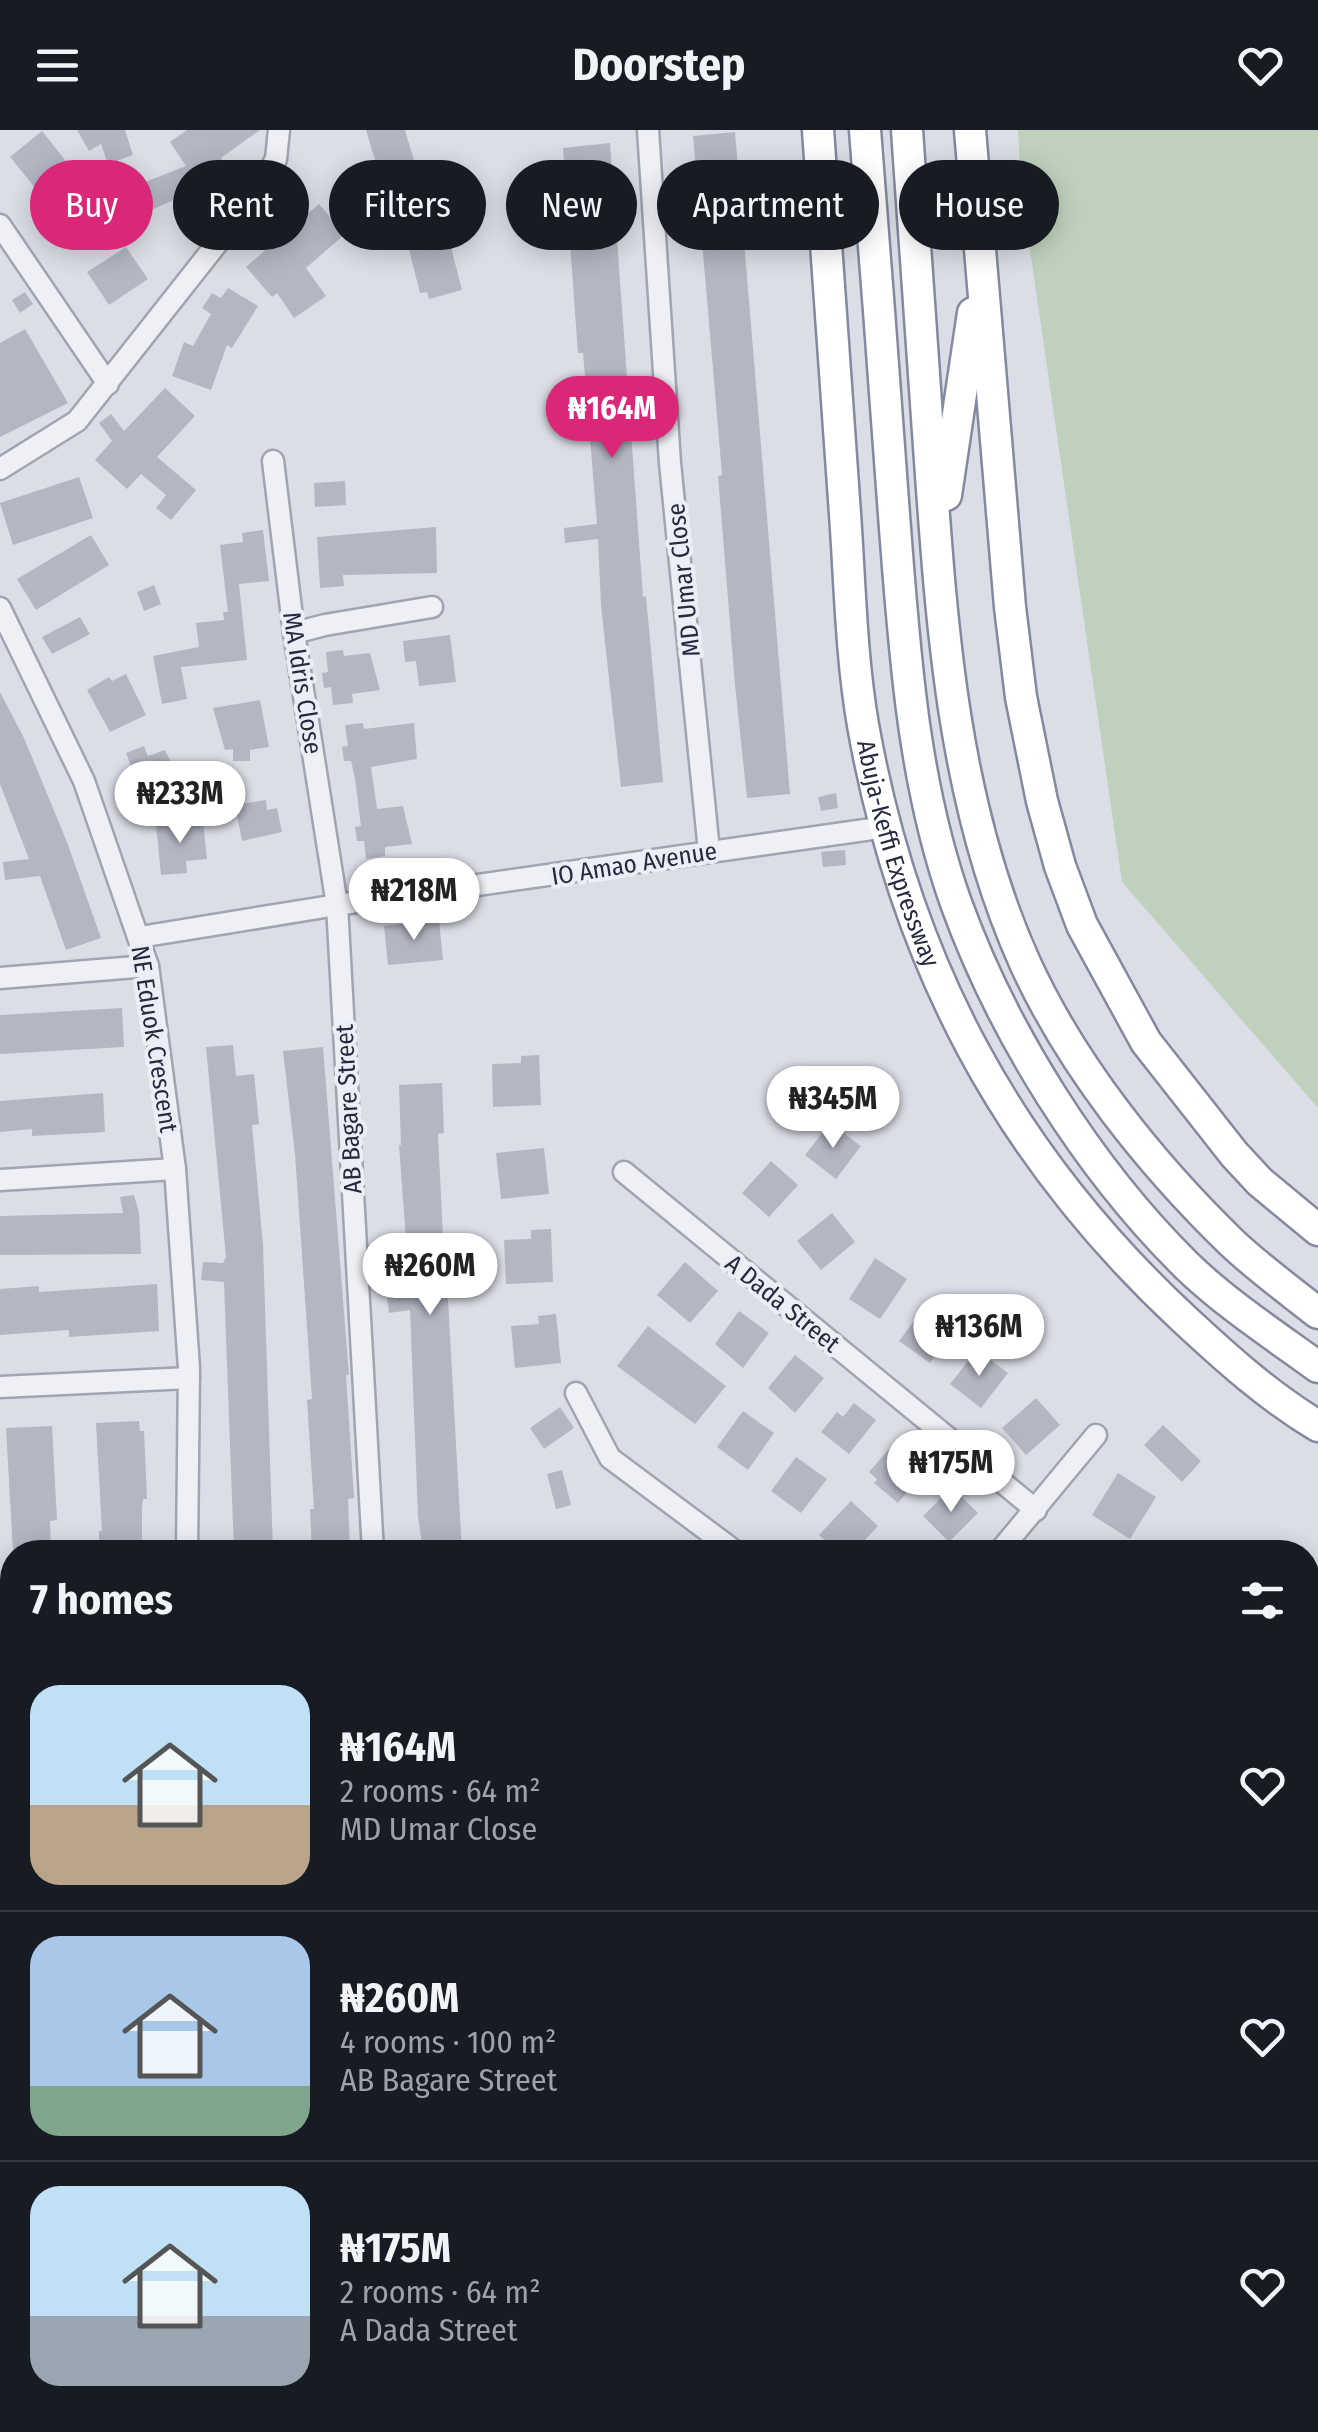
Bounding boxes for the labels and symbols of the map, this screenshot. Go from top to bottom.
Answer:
pin: ₦164M [542,376,682,461]
street label: MD Umar Close [661,502,707,658]
street label: MA Idris Close [276,610,328,756]
street label: Abuja-Keffi Expressway [850,738,946,972]
pin: ₦233M [110,761,250,846]
street label: IO Amao Avenue [549,836,719,892]
pin: ₦218M [344,858,484,943]
street label: NE Eduok Crescent [124,944,184,1135]
street label: AB Bagare Street [330,1023,368,1194]
pin: ₦345M [763,1066,903,1151]
pin: ₦260M [360,1233,500,1318]
street label: A Dada Street [719,1249,846,1360]
pin: ₦136M [909,1294,1049,1379]
pin: ₦175M [881,1430,1021,1515]

